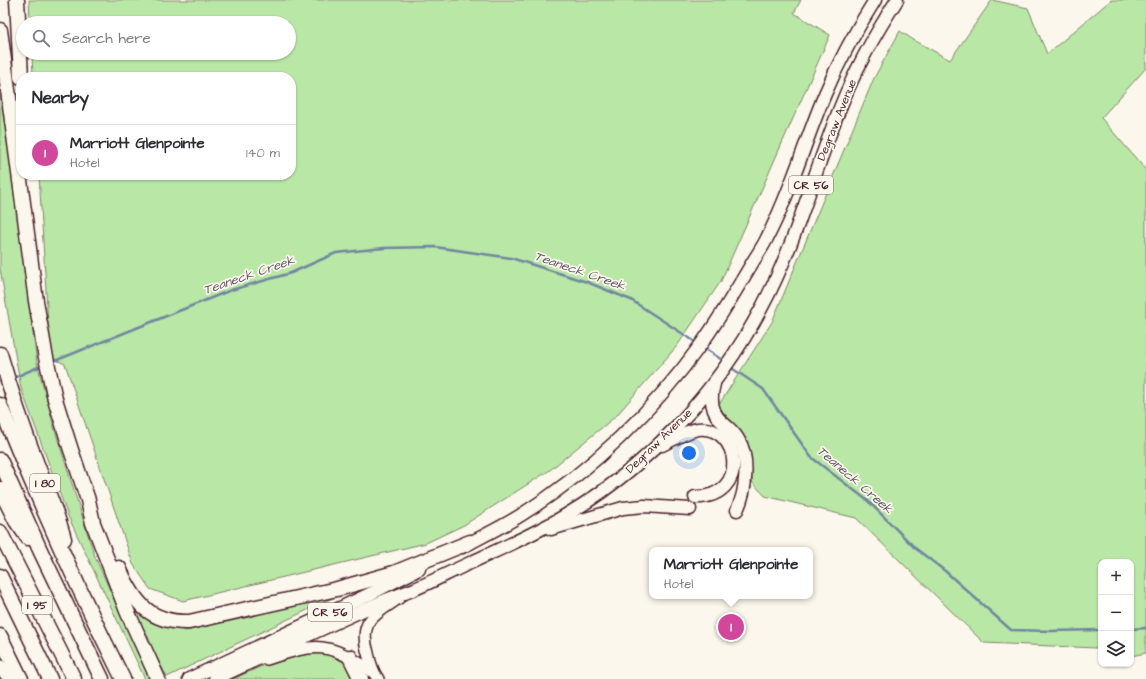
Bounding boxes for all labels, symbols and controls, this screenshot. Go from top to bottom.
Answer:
search box [16,16,296,60]
icon: search [30,27,52,49]
text: Search here [62,28,151,49]
street label: Degraw Avenue [813,76,862,164]
text: Nearby [32,86,89,110]
text: Marriott Glenpointe [70,133,205,154]
text: 1 [44,144,46,162]
text: 140 m [246,144,280,162]
text: Hotel [70,154,100,172]
road number: CR 56 [789,176,833,194]
water label: Teaneck Creek [532,247,629,295]
water label: Teaneck Creek [201,251,298,299]
street label: Degraw Avenue [622,404,697,478]
water label: Teaneck Creek [813,442,898,519]
your location [679,443,699,463]
road number: I 80 [30,474,60,492]
popup [649,547,813,599]
text: Marriott Glenpointe [664,554,798,575]
map controls [1098,559,1134,667]
button: + [1098,559,1134,595]
text: Hotel [664,575,693,593]
button: − [1098,595,1134,631]
road number: I 95 [22,596,52,614]
road number: CR 56 [308,603,352,621]
pin: 1 [718,612,744,642]
button: layers [1098,631,1134,667]

